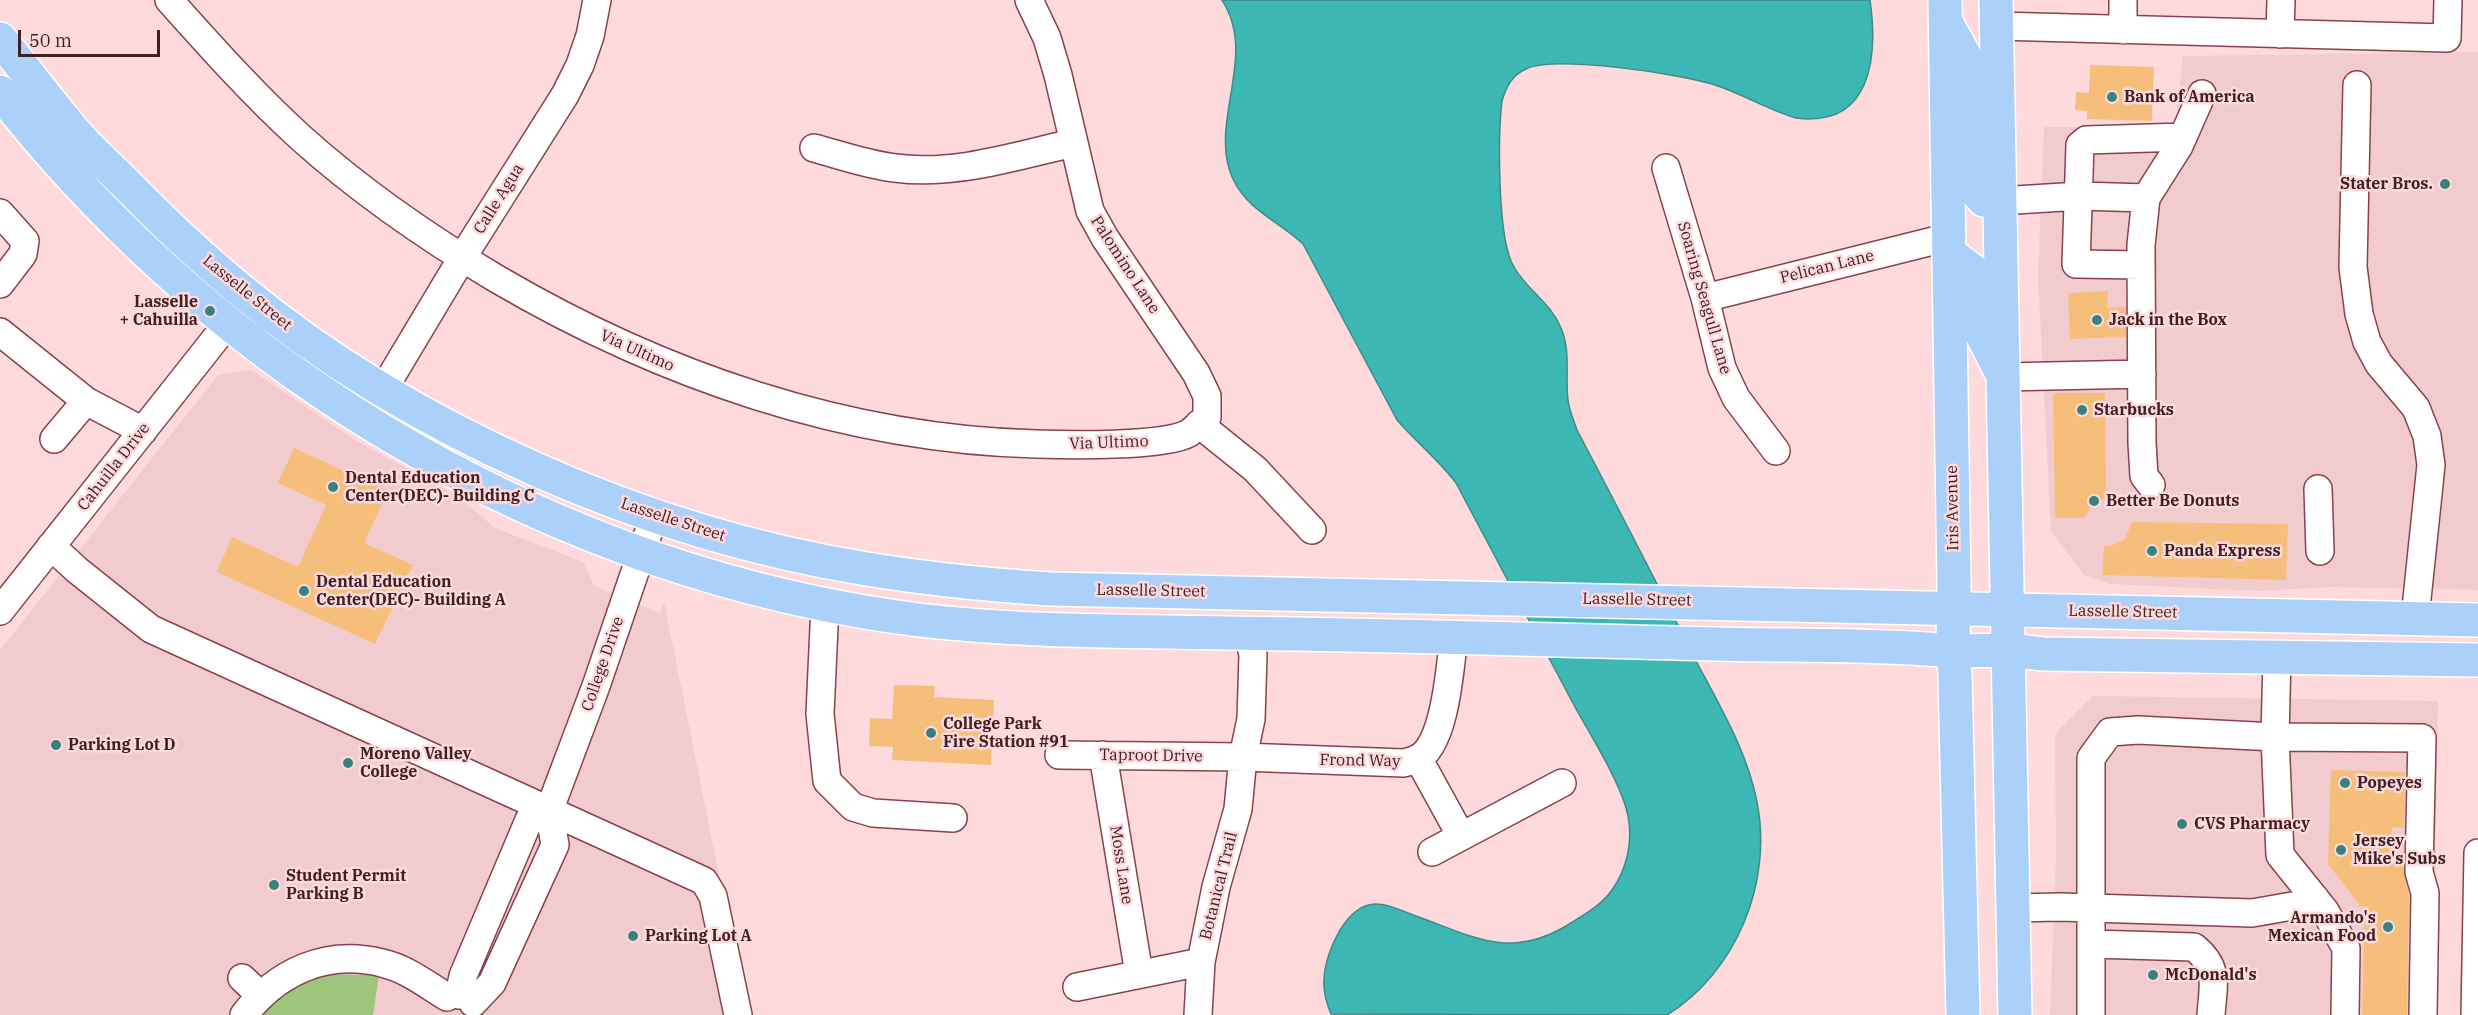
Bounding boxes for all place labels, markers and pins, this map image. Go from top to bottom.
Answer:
place label: Bank of America [2124,87,2255,107]
marker: Bank of America [2105,90,2119,104]
place label: Stater Bros. [2340,174,2433,194]
marker: Stater Bros. [2438,177,2452,191]
place label: Lasselle + Cahuilla [119,292,198,330]
marker: Lasselle + Cahuilla [203,304,217,318]
place label: Jack in the Box [2109,310,2227,330]
marker: Jack in the Box [2090,313,2104,327]
place label: Starbucks [2094,400,2174,420]
marker: Starbucks [2075,403,2089,417]
place label: Dental Education Center(DEC)- Building C [345,468,534,506]
marker: Dental Education Center(DEC)- Building C [326,480,340,494]
place label: Better Be Donuts [2106,491,2239,511]
marker: Better Be Donuts [2087,494,2101,508]
place label: Panda Express [2164,541,2281,561]
marker: Panda Express [2145,544,2159,558]
place label: Dental Education Center(DEC)- Building A [316,572,506,610]
marker: Dental Education Center(DEC)- Building A [297,584,311,598]
place label: College Park Fire Station #91 [943,714,1069,752]
marker: College Park Fire Station #91 [924,726,938,740]
place label: Parking Lot D [68,735,176,755]
marker: Parking Lot D [49,738,63,752]
place label: Moreno Valley College [360,744,472,782]
marker: Moreno Valley College [341,756,355,770]
place label: Popeyes [2357,773,2422,793]
marker: Popeyes [2338,776,2352,790]
place label: CVS Pharmacy [2194,814,2310,834]
marker: CVS Pharmacy [2175,817,2189,831]
place label: Jersey Mike's Subs [2353,831,2446,869]
marker: Jersey Mike's Subs [2334,843,2348,857]
place label: Student Permit Parking B [286,866,406,904]
marker: Student Permit Parking B [267,878,281,892]
place label: Armando's Mexican Food [2268,908,2376,946]
marker: Armando's Mexican Food [2381,920,2395,934]
place label: Parking Lot A [645,926,752,946]
marker: Parking Lot A [626,929,640,943]
place label: McDonald's [2165,965,2257,985]
marker: McDonald's [2146,968,2160,982]

